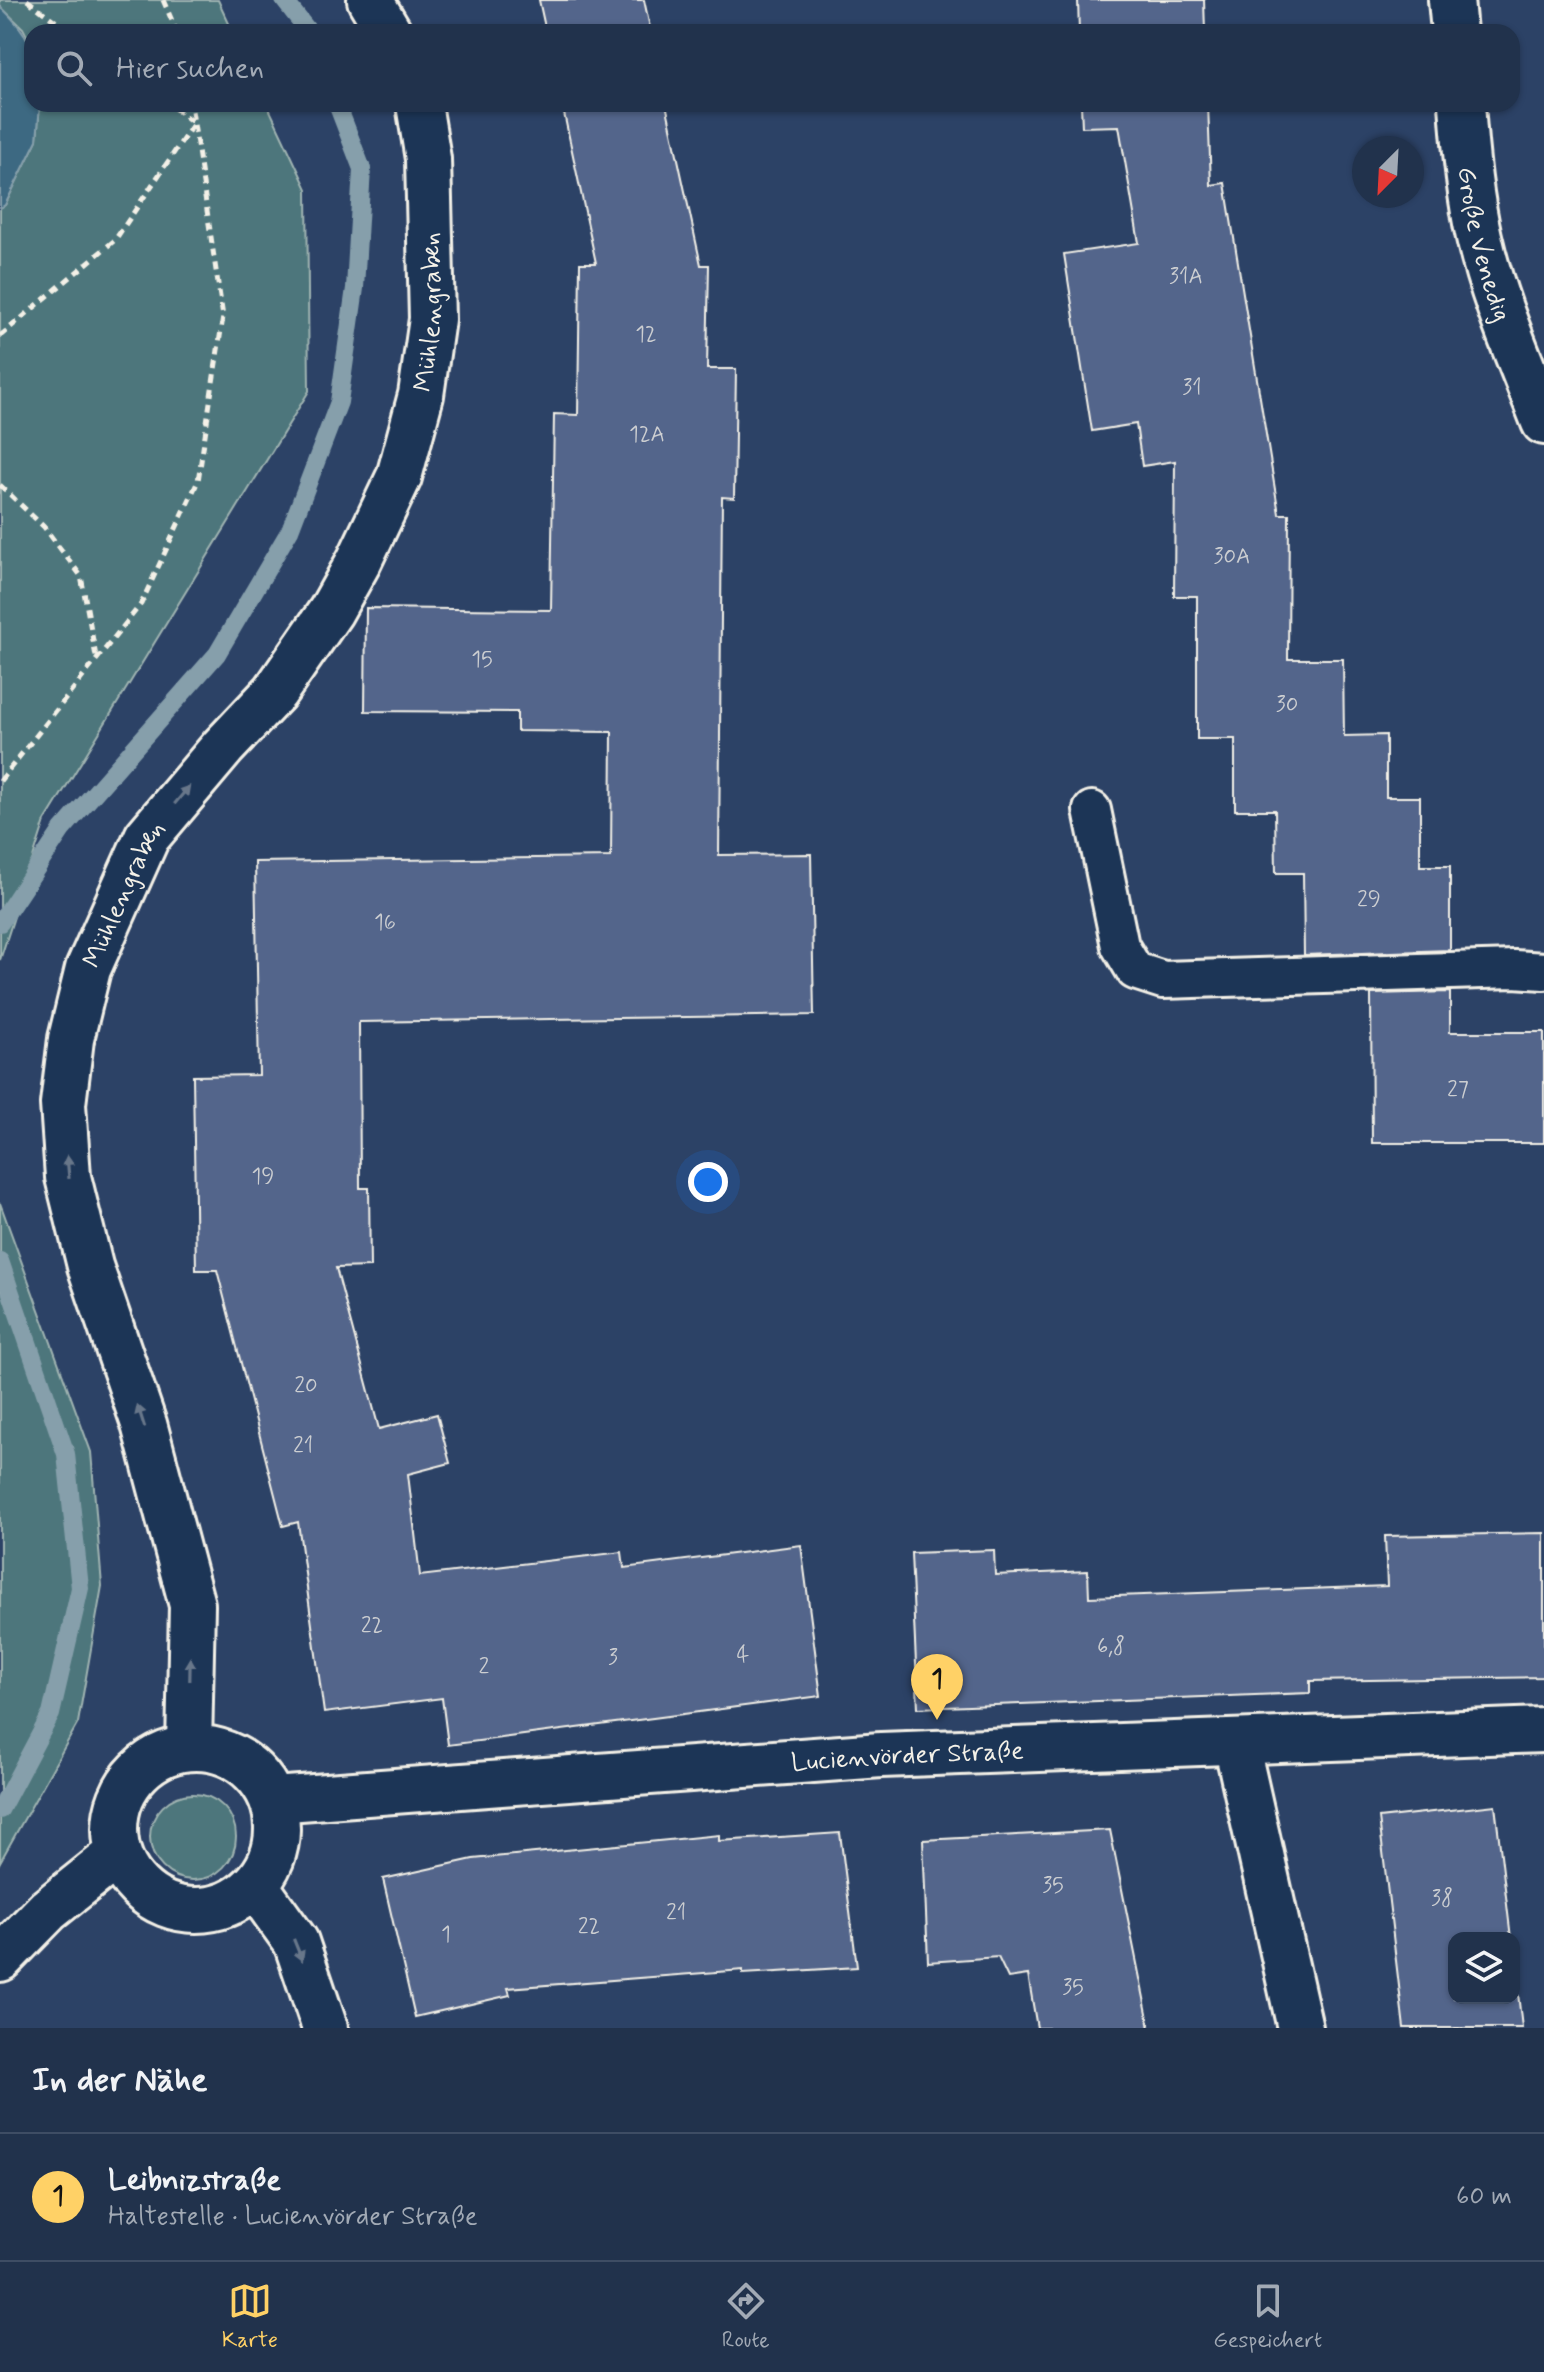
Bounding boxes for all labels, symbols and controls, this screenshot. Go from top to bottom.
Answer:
search box [24,24,1520,112]
icon: search [52,46,96,90]
text: Hier suchen [116,49,264,88]
north arrow [1352,136,1424,208]
street label: Große Venedig [1448,165,1518,327]
street label: Mühlengraben [407,232,451,394]
house number: 31A [1169,263,1203,291]
house number: 12 [635,321,657,349]
house number: 31 [1182,374,1202,402]
house number: 12A [629,421,665,449]
house number: 30A [1214,543,1250,571]
house number: 15 [471,646,493,674]
house number: 30 [1276,691,1298,719]
one-way arrow [173,786,190,806]
street label: Mühlengraben [76,813,174,974]
house number: 29 [1357,886,1381,914]
house number: 16 [374,909,396,937]
house number: 27 [1447,1076,1469,1104]
one-way arrow [61,1154,74,1179]
your location [688,1162,728,1202]
house number: 19 [252,1163,274,1191]
house number: 20 [294,1372,318,1400]
one-way arrow [135,1404,147,1428]
house number: 21 [293,1432,313,1460]
house number: 22 [361,1612,383,1640]
house number: 6,8 [1097,1633,1125,1661]
house number: 4 [737,1641,750,1669]
house number: 3 [608,1644,618,1672]
house number: 2 [479,1653,490,1681]
pin: 1 [911,1654,963,1720]
one-way arrow [184,1656,197,1681]
street label: Lucienvörder Straße [790,1735,1025,1781]
house number: 35 [1042,1872,1064,1900]
house number: 38 [1431,1885,1453,1913]
house number: 21 [666,1899,686,1927]
house number: 22 [578,1913,600,1941]
house number: 1 [441,1921,451,1949]
map controls [1448,1932,1520,2004]
button: layers [1448,1932,1520,2004]
one-way arrow [292,1938,305,1962]
house number: 35 [1062,1974,1084,2002]
text: In der Nähe [32,2058,207,2103]
text: Leibnizstraße [108,2161,281,2200]
text: 1 [52,2180,64,2214]
text: 60 m [1456,2180,1512,2214]
text: Haltestelle · Lucienvörder Straße [108,2200,478,2234]
tab: Karte [222,2279,278,2355]
tab: Route [722,2279,770,2355]
tab: Gespeichert [1213,2279,1322,2355]

